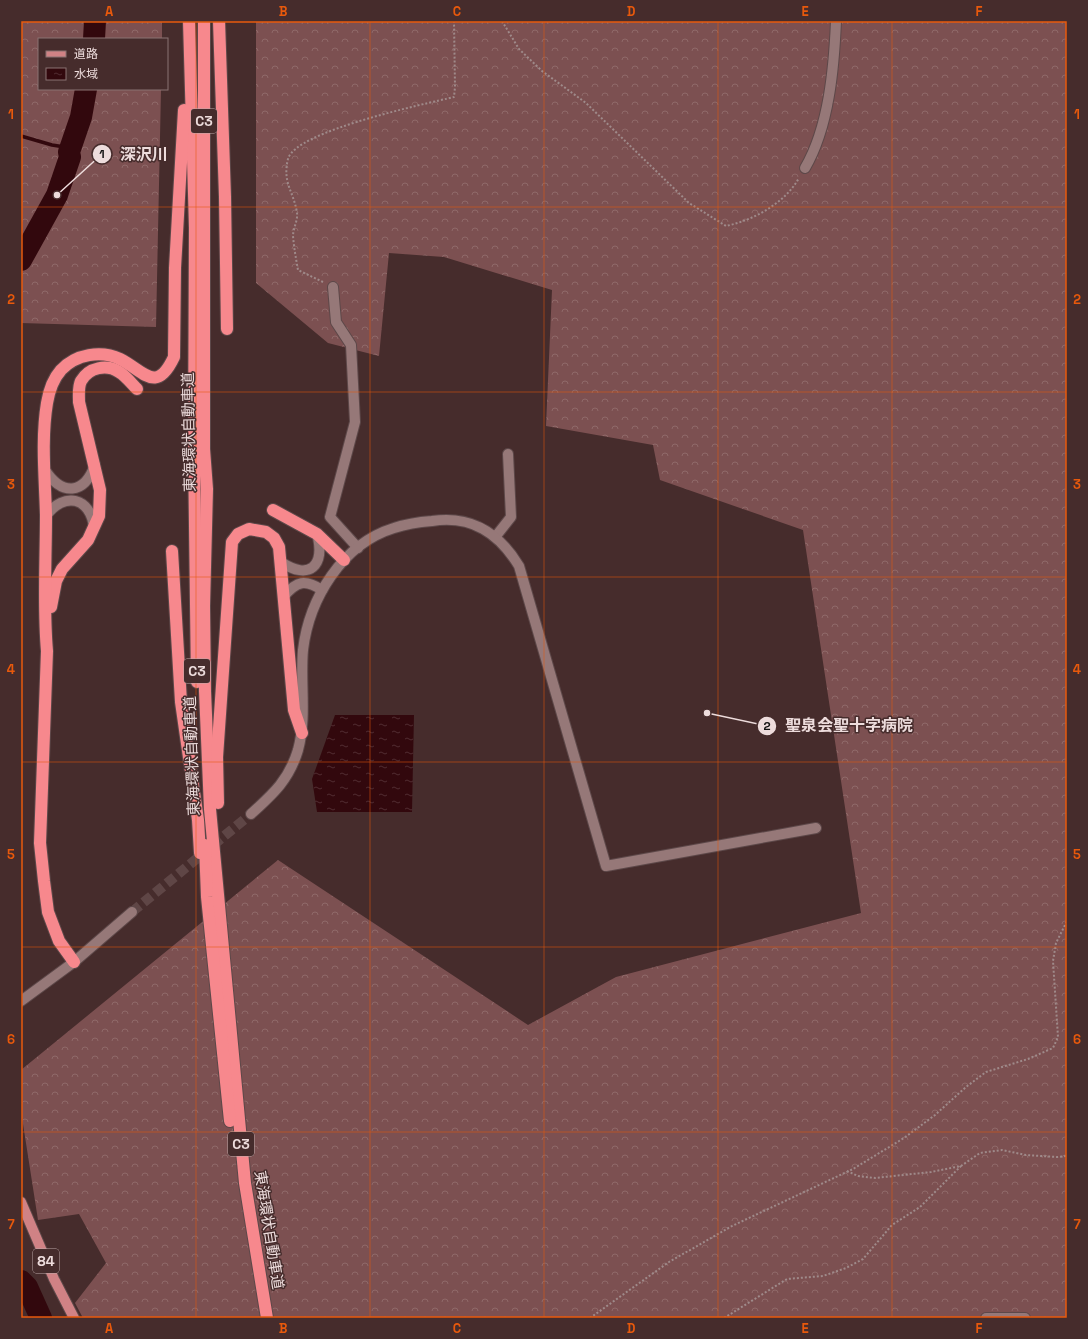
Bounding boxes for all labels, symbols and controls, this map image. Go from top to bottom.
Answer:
text: A [105,3,114,20]
text: B [279,3,288,20]
text: C [453,3,461,20]
text: D [627,3,636,20]
text: E [801,3,809,20]
text: F [976,3,983,20]
legend [38,38,168,90]
text: 道路 [74,46,98,62]
text: 水域 [74,66,98,82]
text: 1 [8,106,14,123]
text: 1 [1074,106,1080,123]
road number: C3 [191,109,217,133]
callout: 深沢川 [92,140,176,168]
text: 深沢川 [120,144,168,165]
text: 1 [99,146,105,162]
text: 2 [7,291,15,308]
text: 2 [1073,291,1081,308]
street label: 東海環状自動車道 [178,372,199,492]
text: 3 [7,476,15,493]
text: 3 [1073,476,1081,493]
road number: C3 [184,659,210,683]
text: 4 [7,661,15,678]
text: 4 [1073,661,1081,678]
street label: 東海環状自動車道 [180,696,203,816]
callout: 聖泉会聖十字病院 [757,712,921,740]
text: 聖泉会聖十字病院 [785,715,913,736]
text: 2 [763,718,771,734]
text: 5 [7,846,15,863]
text: 5 [1073,846,1081,863]
text: 6 [7,1031,15,1048]
text: 6 [1073,1031,1081,1048]
road number: C3 [228,1132,254,1156]
street label: 東海環状自動車道 [251,1169,288,1291]
text: 7 [7,1216,15,1233]
text: 7 [1073,1216,1081,1233]
road number: 84 [33,1249,59,1273]
text: A [105,1320,114,1337]
text: B [279,1320,288,1337]
text: C [453,1320,461,1337]
text: D [627,1320,636,1337]
text: E [801,1320,809,1337]
text: F [976,1320,983,1337]

